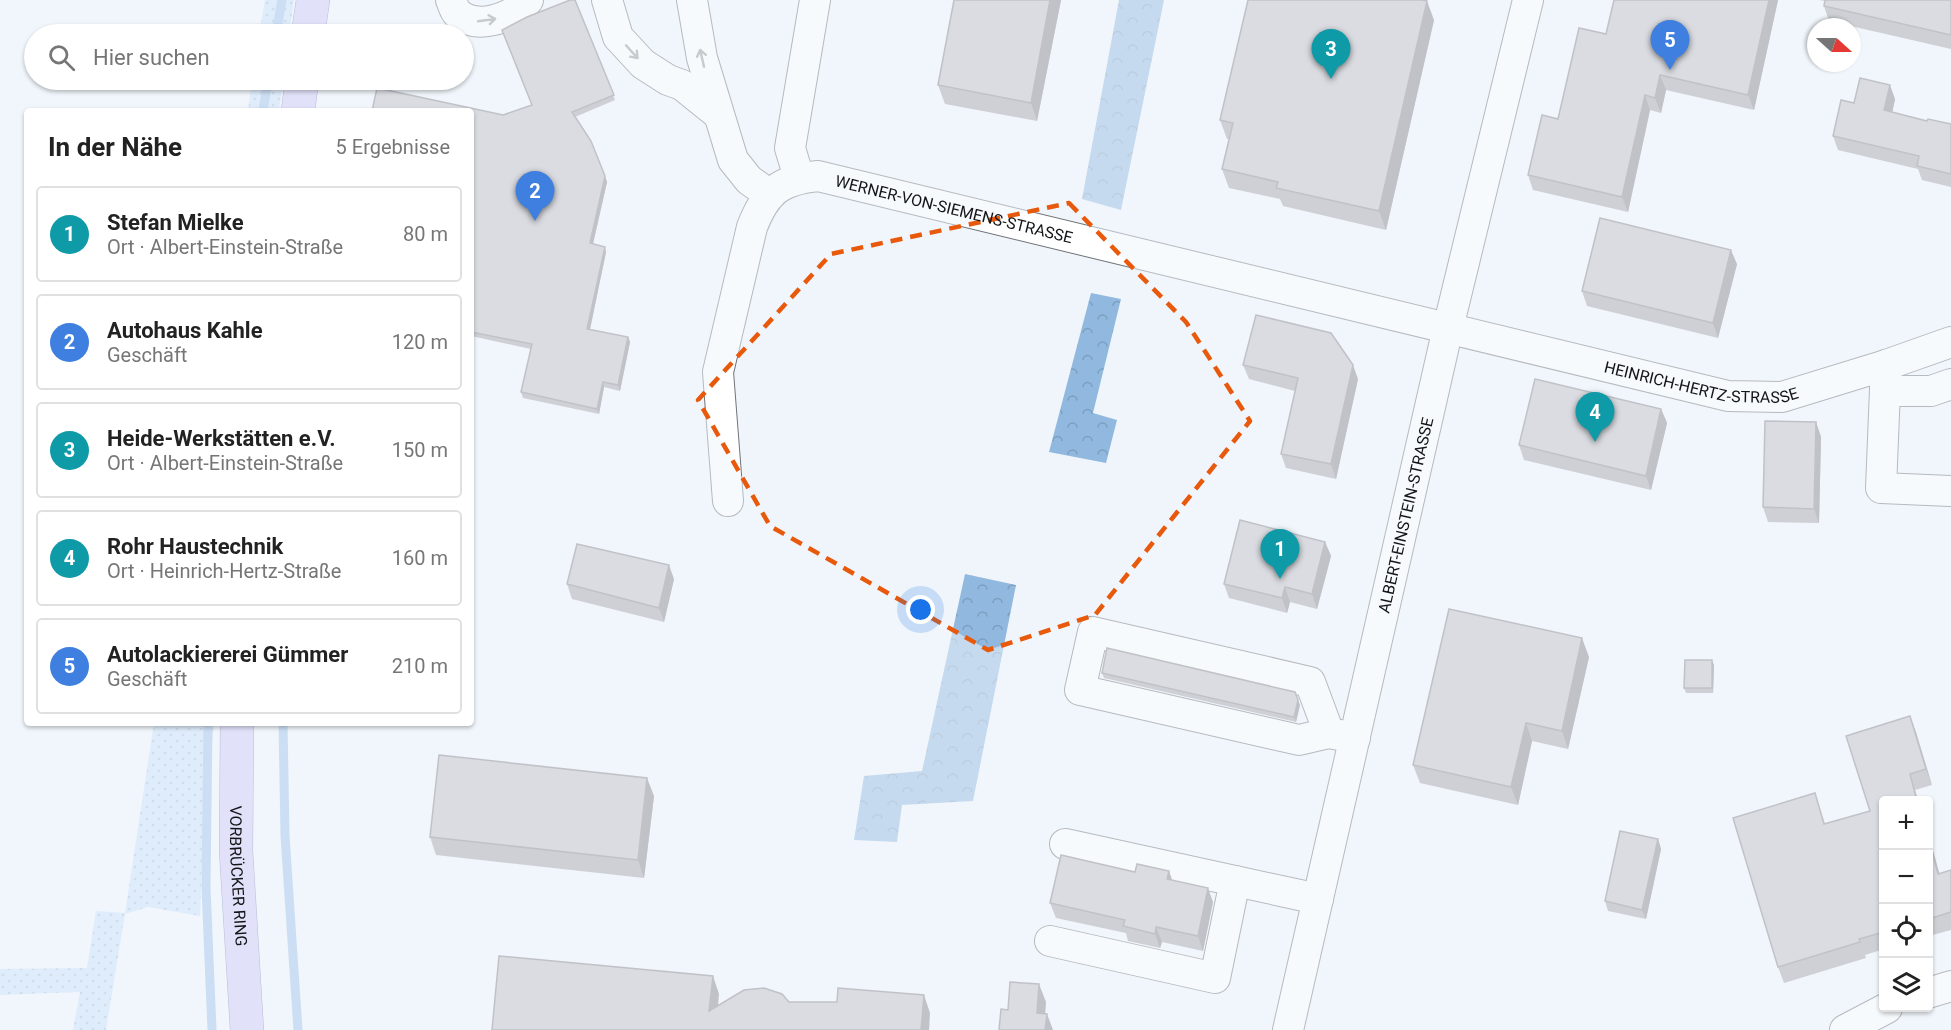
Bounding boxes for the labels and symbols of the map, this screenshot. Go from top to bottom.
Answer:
one-way arrow [477,15,496,26]
north arrow [1807,18,1861,72]
pin: 5 [1650,20,1690,70]
pin: 3 [1312,29,1350,79]
one-way arrow [625,44,639,59]
one-way arrow [696,48,707,68]
pin: 2 [516,172,554,221]
street label: WERNER-VON-SIEMENS-STRASSE [833,172,1075,247]
street label: HEINRICH-HERTZ-STRASSE [1602,357,1801,407]
pin: 4 [1576,392,1614,442]
street label: ALBERT-EINSTEIN-STRASSE [1374,416,1437,615]
pin: 1 [1260,530,1300,579]
your location [906,595,935,624]
street label: VORBRÜCKER RING [226,805,251,947]

